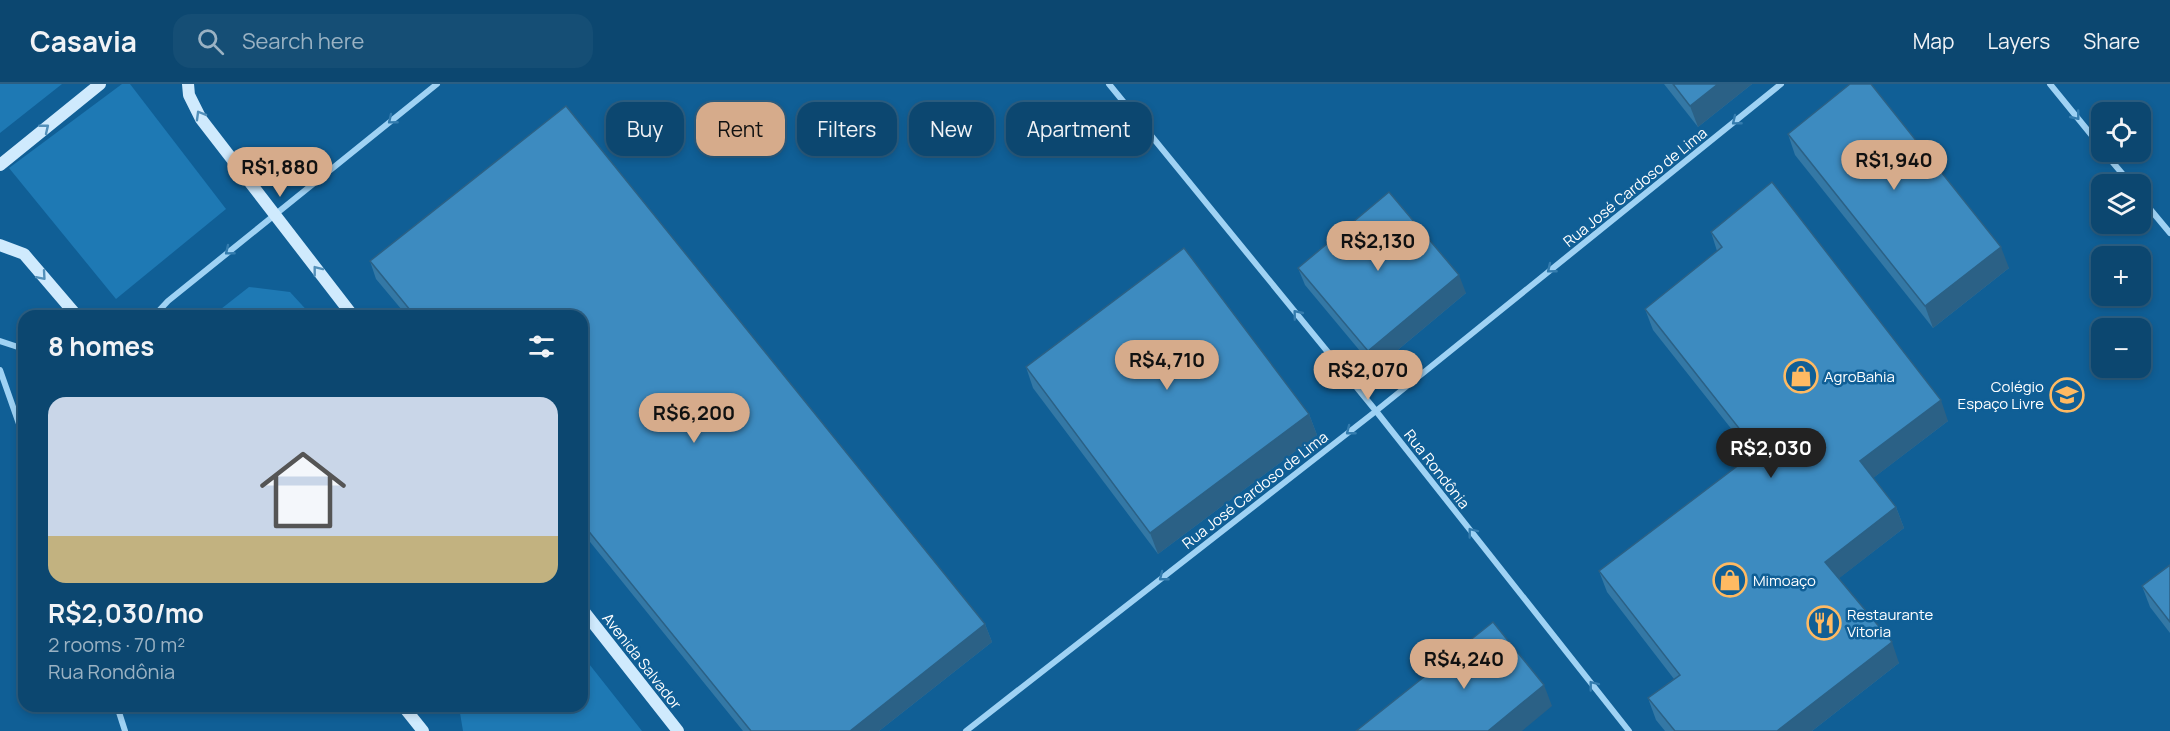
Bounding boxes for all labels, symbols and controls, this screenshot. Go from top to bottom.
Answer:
search box [173,14,593,68]
text: Casavia [30,22,137,60]
icon: search [194,25,227,58]
text: Search here [242,26,364,56]
text: Map [1913,27,1954,55]
text: Layers [1987,27,2050,55]
text: Share [2083,27,2140,55]
chip: Buy [606,102,684,156]
chip: Rent [696,102,785,156]
chip: Filters [797,102,897,156]
chip: New [909,102,994,156]
chip: Apartment [1006,102,1152,156]
map controls [2091,102,2151,378]
button: locate [2091,102,2151,162]
one-way arrow [2069,109,2080,120]
one-way arrow [195,111,207,121]
one-way arrow [388,113,399,124]
one-way arrow [1731,113,1742,124]
street label: Rua José Cardoso de Lima [1559,122,1711,252]
one-way arrow [39,124,50,135]
pin: R$1,940 [1839,140,1949,191]
text: R$1,940 [1855,146,1933,173]
pin: R$1,880 [225,147,335,198]
text: R$1,880 [241,153,319,180]
button: layers [2091,174,2151,234]
pin: R$2,130 [1323,221,1433,272]
text: R$2,130 [1341,227,1415,254]
one-way arrow [224,244,235,255]
button: + [2091,246,2151,306]
one-way arrow [1547,262,1558,273]
one-way arrow [314,266,325,277]
one-way arrow [35,269,46,280]
one-way arrow [1294,310,1305,321]
button: − [2091,318,2151,378]
text: 8 homes [48,328,154,364]
icon: filters [525,330,558,363]
pin: R$4,710 [1112,340,1222,391]
text: R$4,710 [1129,346,1205,373]
pin: R$2,070 [1313,350,1423,401]
text: R$2,070 [1328,356,1408,383]
shop icon: AgroBahia [1783,358,1819,394]
place label: AgroBahia [1824,366,1895,387]
place label: Colégio Espaço Livre [1958,376,2044,414]
school or university icon: Colégio Espaço Livre [2049,377,2085,413]
pin: R$6,200 [639,393,749,444]
text: R$6,200 [653,399,735,426]
one-way arrow [1346,423,1357,434]
street label: Rua Rondônia [1399,425,1475,513]
street label: Rua José Cardoso de Lima [1178,426,1332,554]
pin: R$2,030 [1716,428,1826,479]
text: R$2,030 [1730,434,1812,461]
icon: home [249,436,357,544]
one-way arrow [1468,528,1479,539]
shop icon: Mimoaço [1712,562,1748,598]
one-way arrow [1159,569,1170,580]
place label: Mimoaço [1753,570,1816,591]
text: R$2,030/mo [48,595,204,631]
place label: Restaurante Vitoria [1847,604,1933,642]
restaurant icon: Restaurante Vitoria [1806,605,1842,641]
street label: Avenida Salvador [598,608,687,714]
text: 2 rooms · 70 m² [48,631,185,658]
pin: R$4,240 [1409,639,1519,690]
text: R$4,240 [1424,645,1504,672]
text: Rua Rondônia [48,658,175,685]
one-way arrow [1589,681,1600,692]

